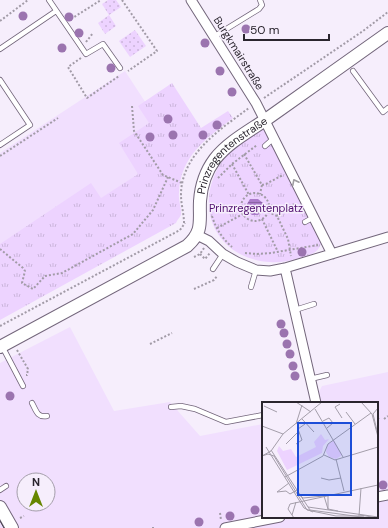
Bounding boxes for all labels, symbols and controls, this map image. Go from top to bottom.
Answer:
street label: Burgkmairstraße [211,14,267,92]
scale bar [244,16,329,42]
text: 50 m [250,22,279,38]
street label: Prinzregentenstraße [194,114,270,195]
one-way arrow [292,178,300,186]
park label: Prinzregentenplatz [209,201,303,215]
inset map [262,402,378,518]
north arrow [16,472,56,512]
text: N [32,475,40,489]

